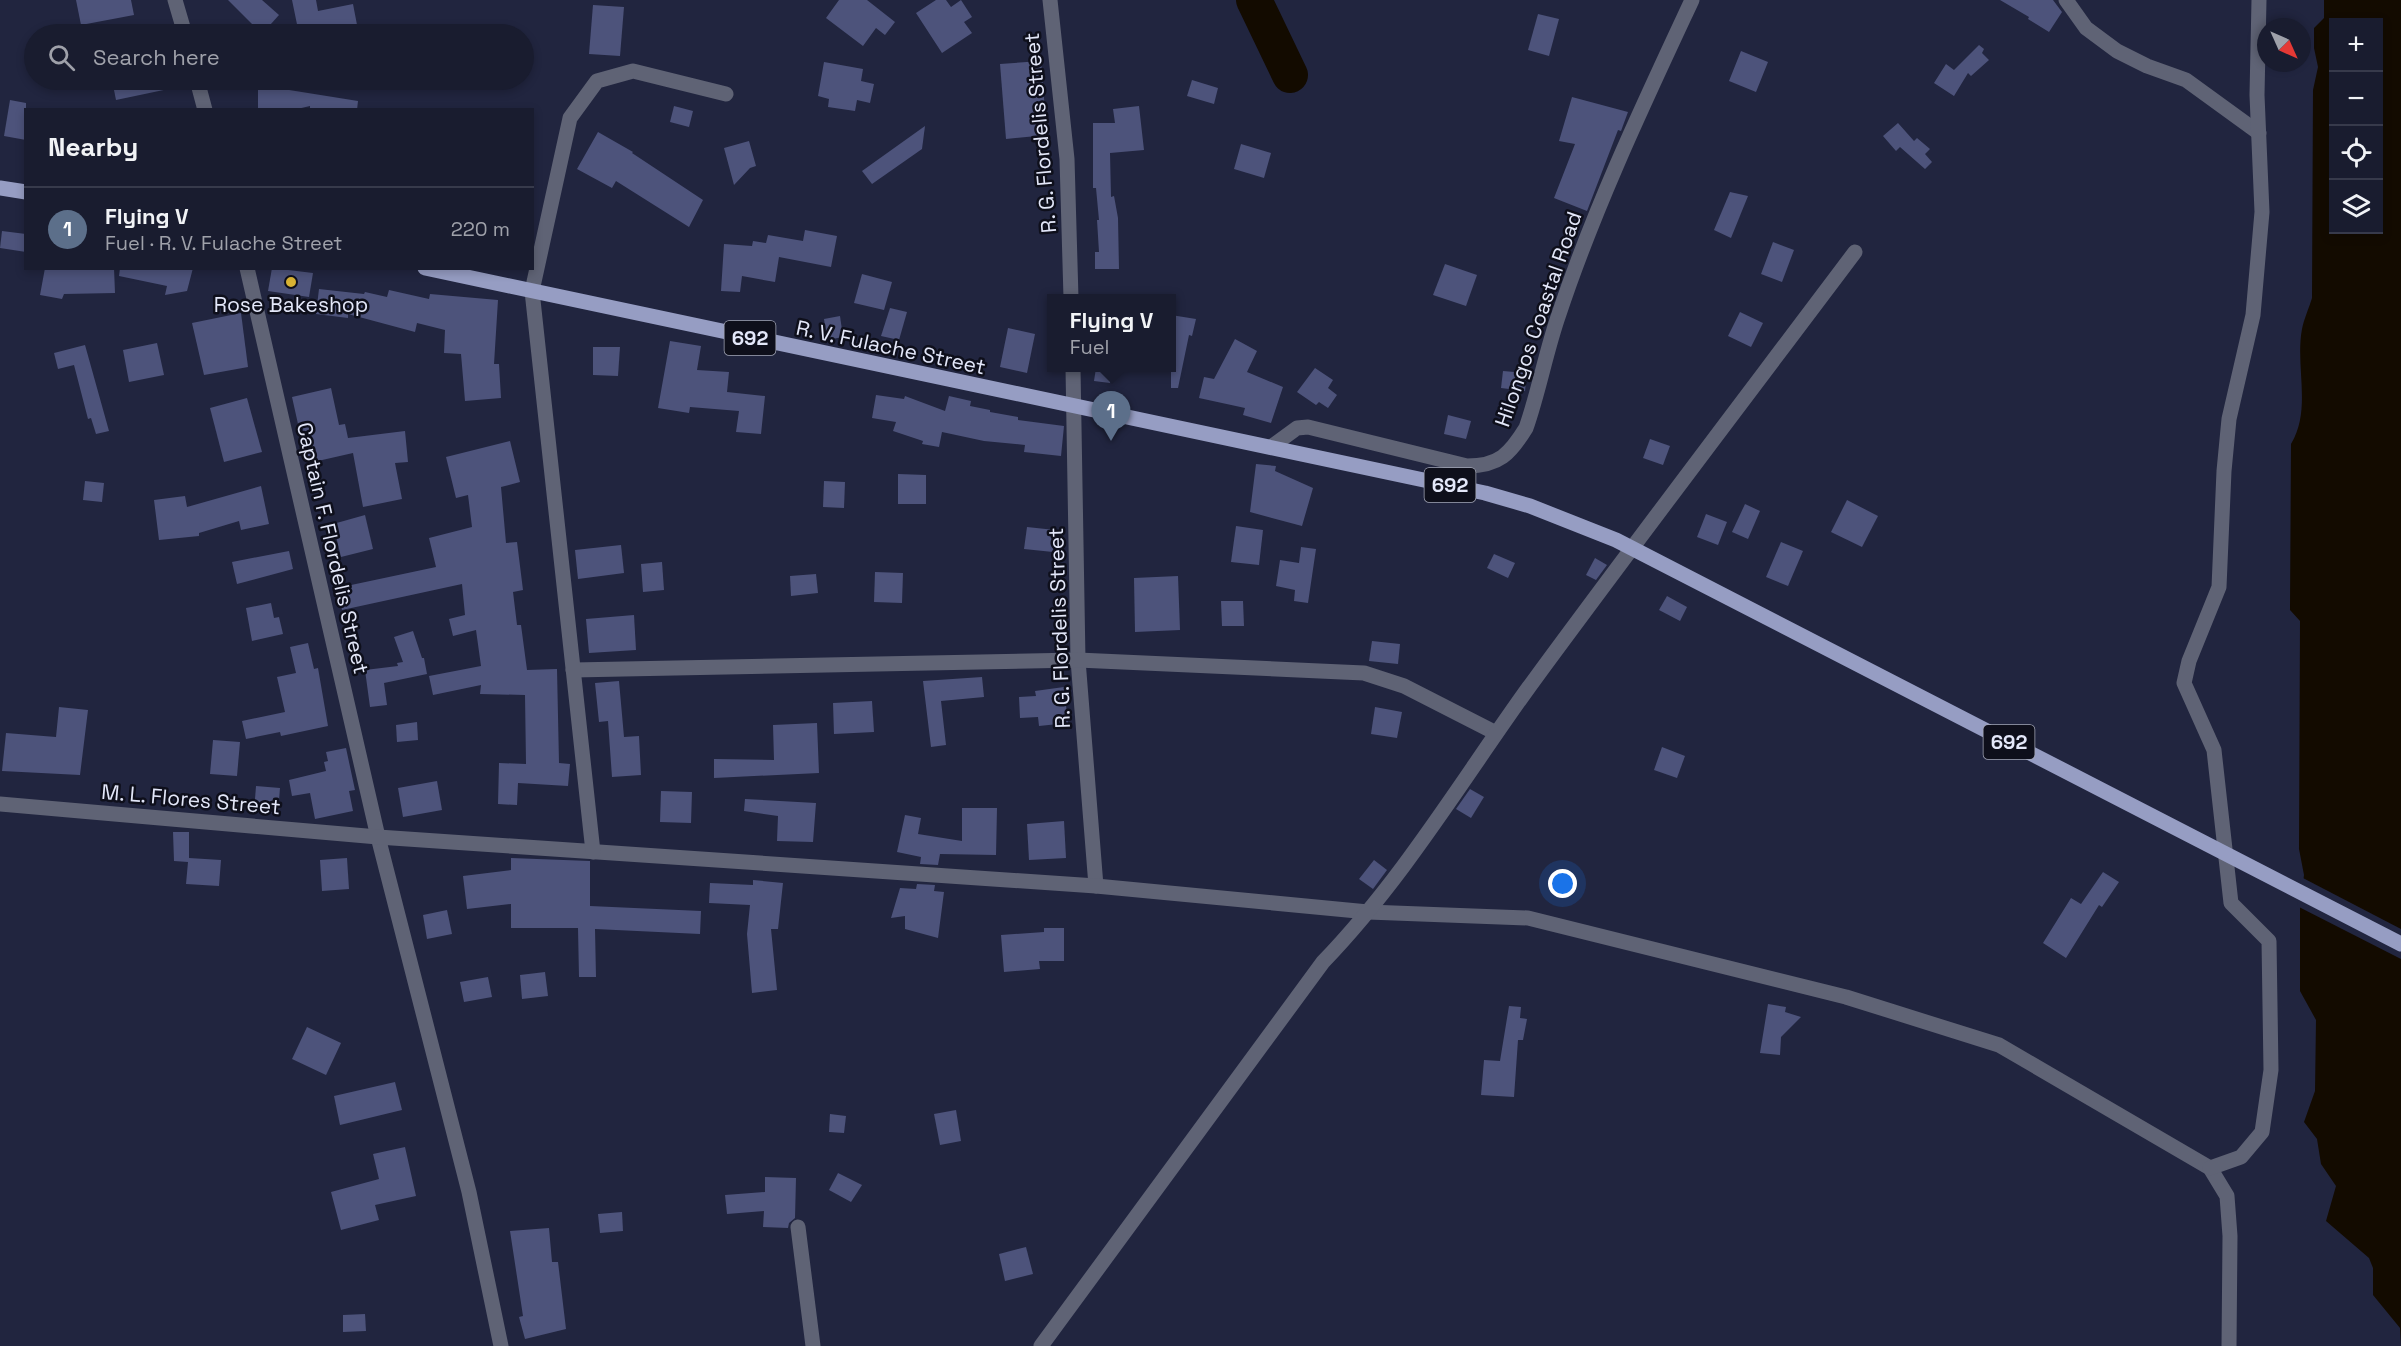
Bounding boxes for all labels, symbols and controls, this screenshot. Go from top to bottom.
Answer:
north arrow [2257,18,2311,72]
map controls [2329,18,2383,234]
button: + [2329,18,2383,72]
search box [24,24,534,90]
street label: R. G. Flordelis Street [1018,32,1062,234]
icon: search [45,41,78,74]
text: Search here [93,43,220,71]
button: − [2329,72,2383,126]
button: locate [2329,126,2383,180]
text: Nearby [48,130,138,164]
button: layers [2329,180,2383,234]
text: Flying V [105,202,189,230]
street label: Hilongos Coastal Road [1488,208,1588,430]
text: 1 [63,216,72,242]
text: 220 m [451,216,510,242]
text: Fuel · R. V. Fulache Street [105,230,343,256]
marker: Rose Bakeshop [284,275,298,289]
place label: Rose Bakeshop [214,291,368,318]
popup [1047,294,1176,372]
text: Flying V [1070,306,1153,334]
street label: R. V. Fulache Street [794,314,988,380]
road number: 692 [724,321,776,355]
text: Fuel [1070,334,1110,360]
pin: 1 [1092,392,1130,441]
street label: Captain F. Flordelis Street [291,420,375,676]
road number: 692 [1424,468,1476,502]
street label: R. G. Flordelis Street [1042,527,1076,729]
road number: 692 [1984,725,2034,759]
street label: M. L. Flores Street [100,778,282,820]
your location [1548,869,1577,898]

